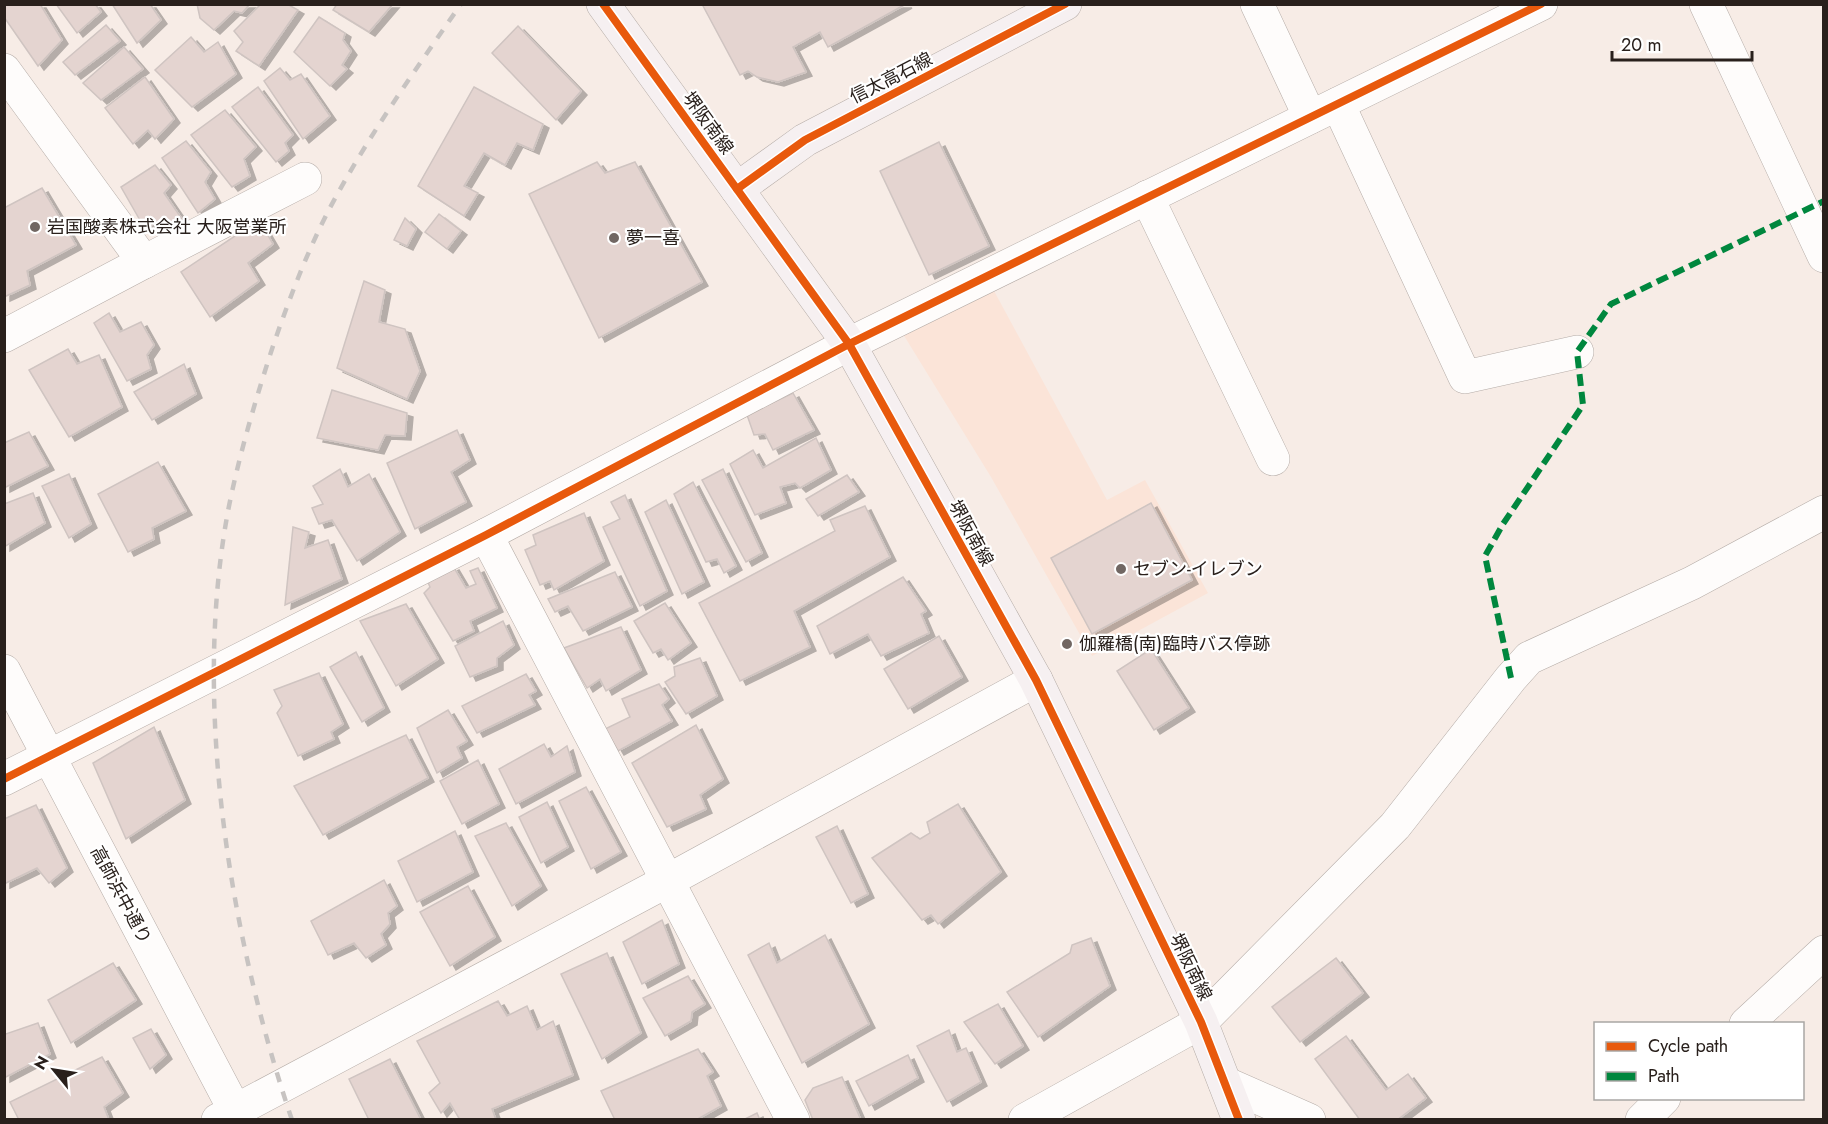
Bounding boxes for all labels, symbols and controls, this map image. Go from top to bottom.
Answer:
scale bar [1612,24,1752,62]
text: 20 m [1621,32,1661,58]
street label: 信太高石線 [845,46,937,110]
street label: 堺阪南線 [676,86,740,160]
place label: 岩国酸素株式会社 大阪営業所 [47,214,286,240]
marker: 岩国酸素株式会社 大阪営業所 [28,220,42,234]
place label: 夢一喜 [626,225,680,251]
marker: 夢一喜 [607,231,621,245]
street label: 堺阪南線 [942,495,1000,571]
place label: セブン-イレブン [1133,556,1263,582]
marker: セブン-イレブン [1114,562,1128,576]
place label: 伽羅橋(南)臨時バス停跡 [1079,631,1270,657]
marker: 伽羅橋(南)臨時バス停跡 [1060,637,1074,651]
street label: 高師浜中通り [84,841,158,949]
street label: 堺阪南線 [1164,929,1218,1005]
legend [1594,1022,1804,1100]
text: Cycle path [1648,1033,1728,1059]
north arrow [24,1040,84,1100]
text: N [28,1051,55,1074]
text: Path [1648,1063,1680,1089]

